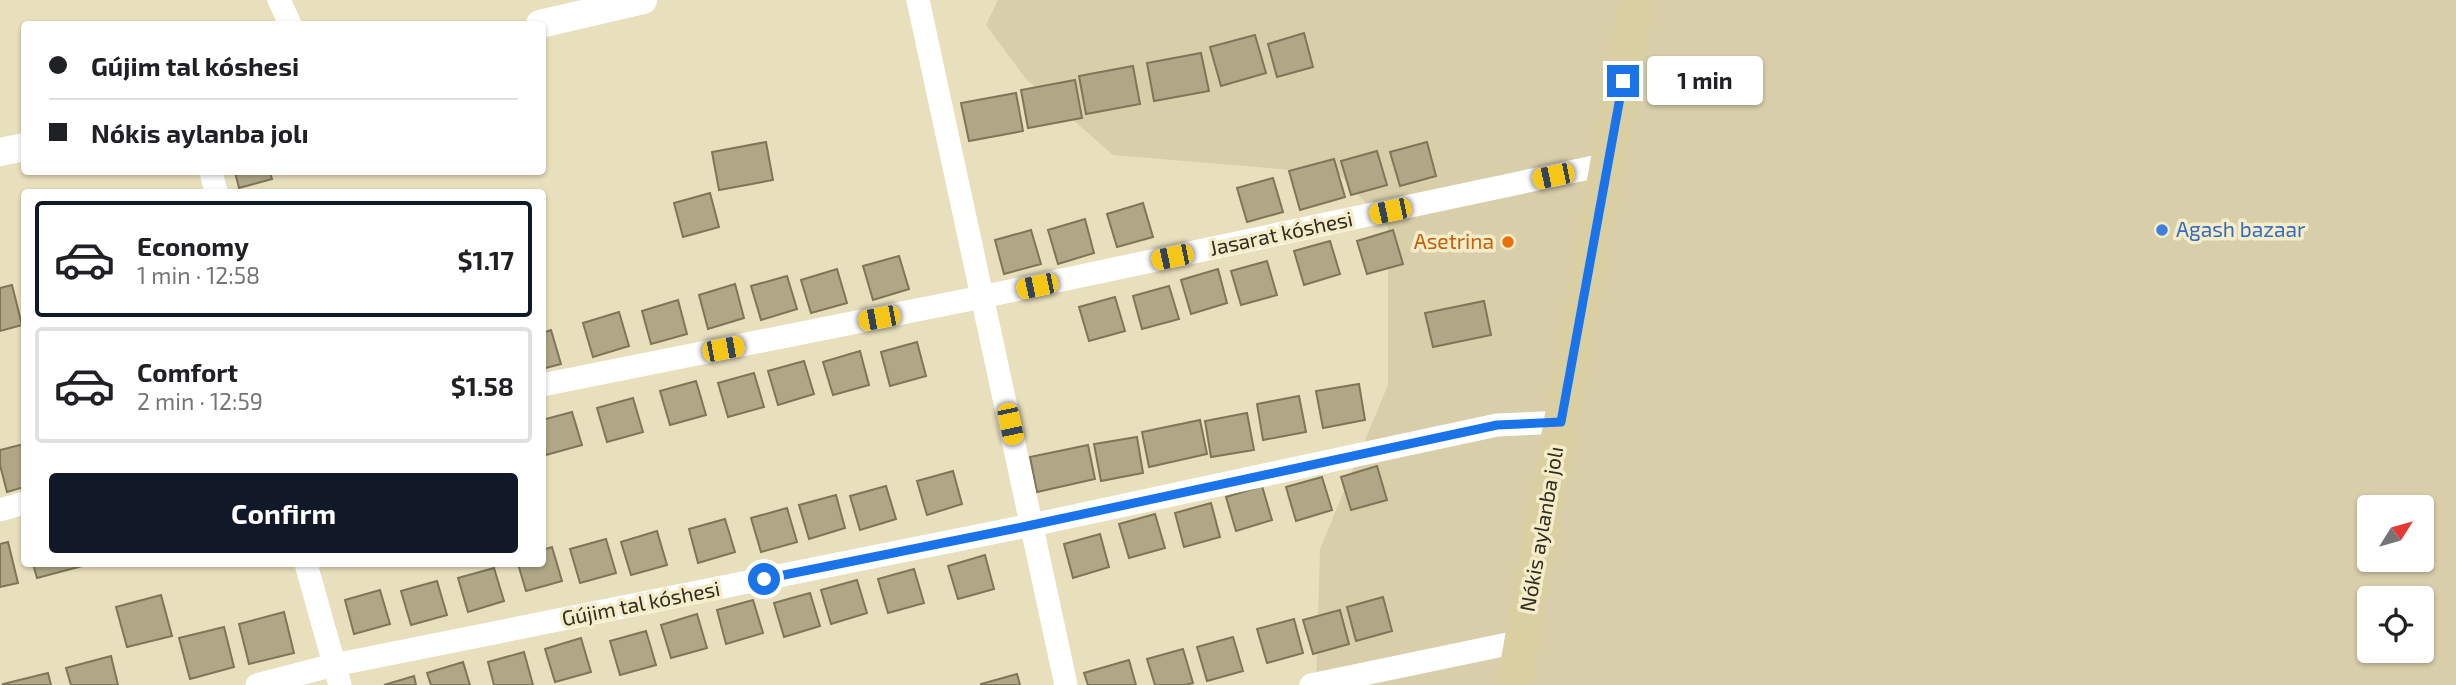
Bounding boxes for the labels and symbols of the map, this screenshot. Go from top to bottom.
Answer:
callout: 1 min [1648,56,1763,106]
route end [1607,65,1639,97]
car [1531,161,1576,191]
car [1368,196,1413,226]
street label: Jasarat kóshesi [1207,205,1355,260]
place label: Agash bazaar [2176,216,2306,241]
marker: Agash bazaar [2154,222,2170,238]
place label: Asetrina [1414,228,1494,253]
marker: Asetrina [1500,234,1516,250]
car [1150,242,1195,272]
car [1015,271,1060,301]
car [857,304,902,332]
car [701,335,746,363]
car [996,401,1025,447]
street label: Nókis aylanba jolı [1514,444,1568,614]
north arrow [2357,495,2434,572]
route start [748,563,780,595]
street label: Gújim tal kóshesi [560,575,722,631]

